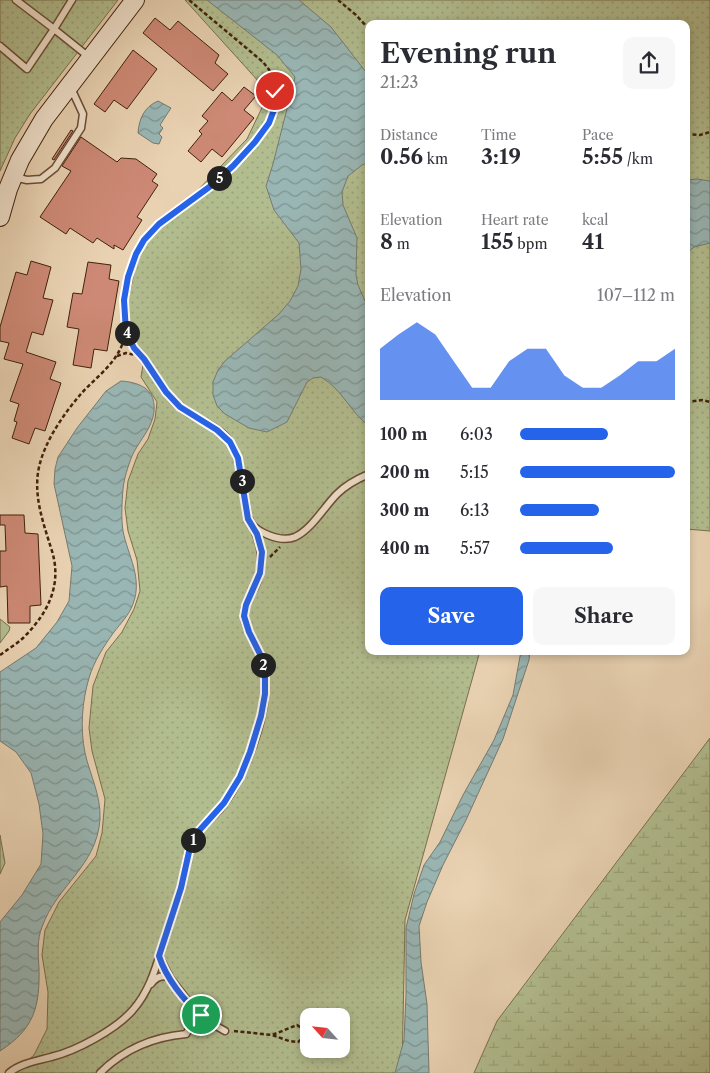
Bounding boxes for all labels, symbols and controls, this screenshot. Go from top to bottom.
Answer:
text: Evening run [380,36,556,70]
button: share [623,37,675,89]
pin [254,70,296,112]
text: 21:23 [380,72,418,92]
icon: check [261,77,289,105]
text: Distance [380,126,438,144]
text: Time [481,126,516,144]
text: Pace [582,126,614,144]
text: 0.56 [380,144,423,169]
text: 3:19 [481,144,521,169]
text: 5:55 [582,144,623,169]
text: km [423,150,448,168]
text: /km [623,150,653,168]
pin: 5 [206,166,232,190]
text: 5 [216,169,223,187]
text: Elevation [380,211,443,229]
text: Heart rate [481,211,548,229]
text: kcal [582,211,608,229]
text: 8 [380,229,393,254]
text: 155 [481,229,514,254]
text: 41 [582,229,604,254]
text: m [393,235,410,253]
text: bpm [514,235,548,253]
text: Elevation [380,285,451,305]
text: 107–112 m [597,285,675,305]
pin: 4 [114,320,140,346]
text: 4 [123,324,132,342]
text: 100 m [380,424,427,444]
text: 6:03 [460,424,493,444]
text: 200 m [380,462,430,482]
text: 5:15 [460,462,489,482]
pin: 3 [230,468,254,494]
text: 3 [239,472,246,490]
text: 300 m [380,500,429,520]
text: 6:13 [460,500,489,520]
text: 400 m [380,538,430,558]
text: 5:57 [460,538,490,558]
button: Save [380,587,523,645]
button: Share [533,587,675,645]
pin: 2 [250,652,276,678]
text: 2 [259,656,268,674]
pin: 1 [180,828,206,852]
text: 1 [190,831,197,849]
pin [180,994,222,1036]
icon: arrive [187,1001,215,1029]
north arrow [300,1008,350,1058]
map controls [300,1008,350,1058]

